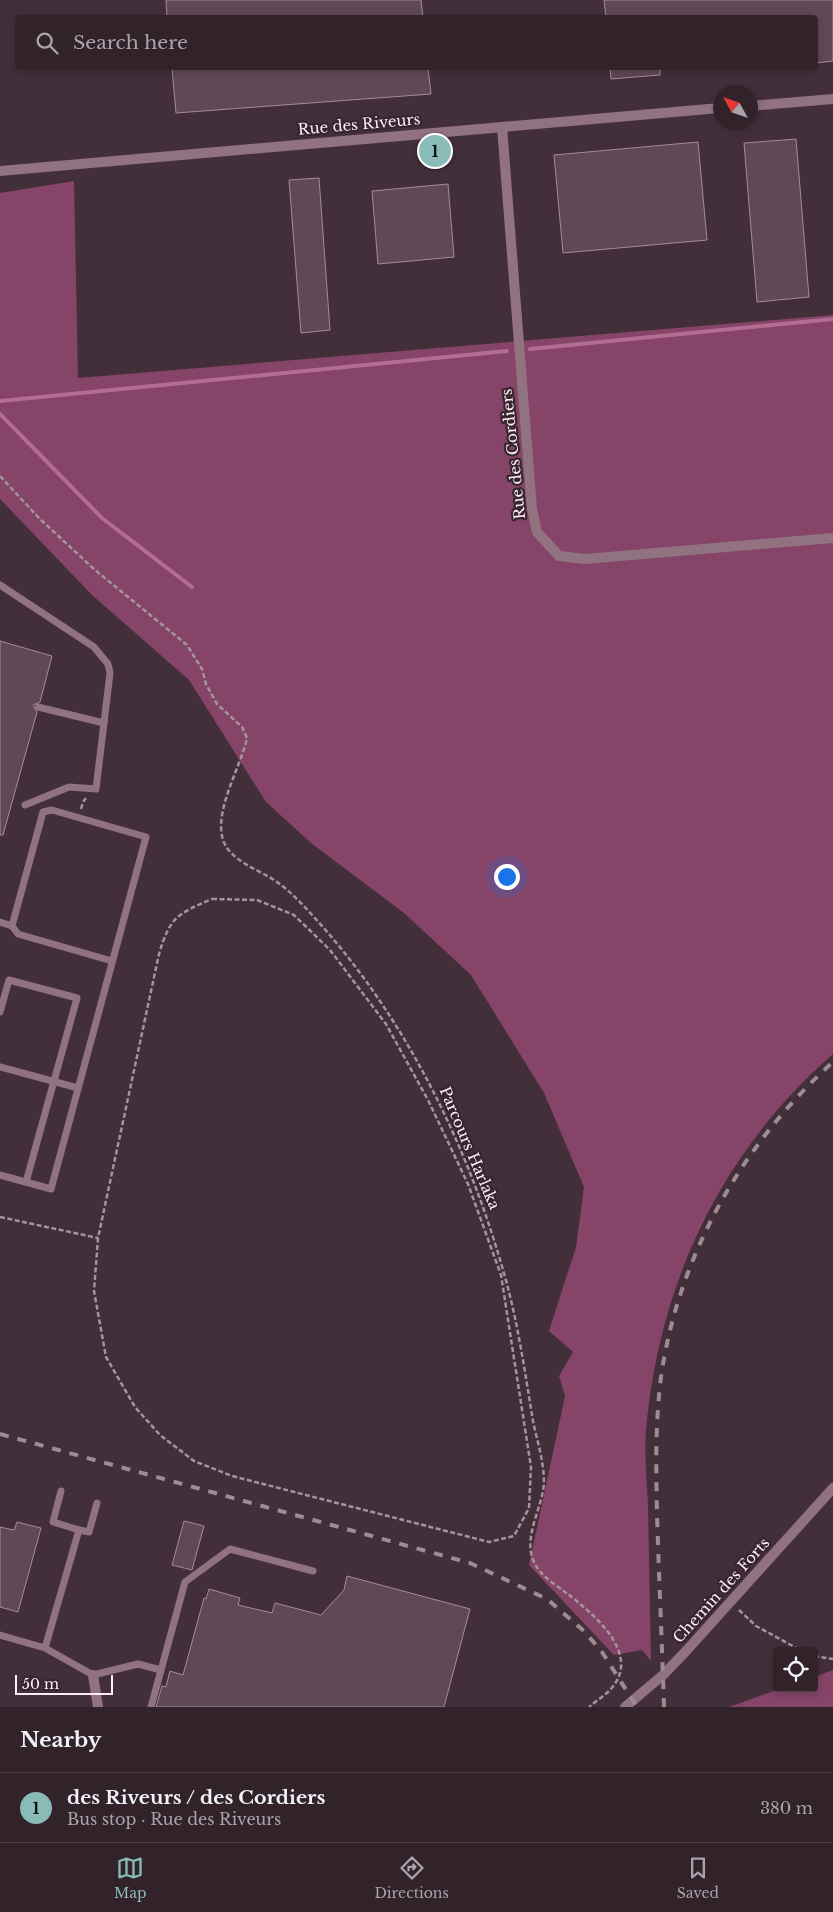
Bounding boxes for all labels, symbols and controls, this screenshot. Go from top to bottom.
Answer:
search box [15,15,818,70]
icon: search [33,29,61,57]
text: Search here [73,31,188,54]
north arrow [713,85,758,130]
street label: Rue des Riveurs [297,109,421,139]
pin: 1 [419,132,451,170]
street label: Rue des Cordiers [497,388,529,520]
your location [494,864,520,890]
street label: Parcours Harlaka [436,1084,505,1213]
street label: Chemin des Forts [669,1533,774,1647]
map controls [773,1647,818,1692]
button: locate [773,1647,818,1692]
scale bar [15,1672,112,1695]
text: 50 m [22,1675,59,1693]
text: Nearby [20,1727,101,1753]
text: des Riveurs / des Cordiers [67,1786,325,1809]
text: 1 [33,1798,39,1818]
text: 380 m [760,1798,813,1818]
text: Bus stop · Rue des Riveurs [67,1809,281,1829]
tab: Map [114,1854,147,1902]
tab: Directions [374,1854,449,1902]
tab: Saved [677,1854,719,1902]

